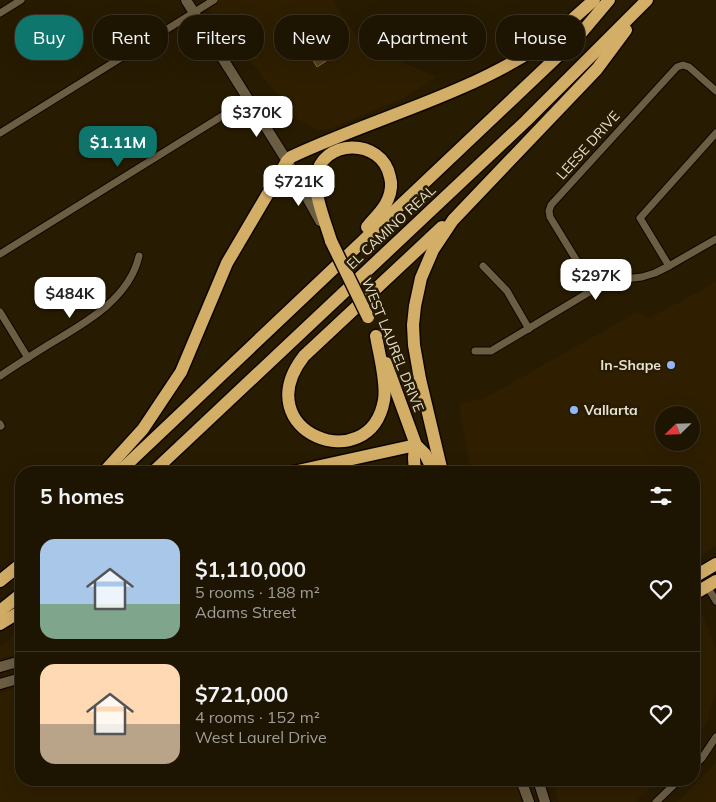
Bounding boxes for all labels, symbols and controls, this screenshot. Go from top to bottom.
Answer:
chip: Buy [15,15,83,60]
chip: Rent [93,15,168,60]
chip: Filters [178,15,264,60]
chip: New [274,15,349,60]
chip: Apartment [359,15,486,60]
chip: House [496,15,585,60]
pin: $370K [222,96,292,138]
text: $370K [232,102,282,122]
street label: LEESE DRIVE [552,107,624,183]
pin: $1.11M [77,126,159,168]
text: $1.11M [90,132,146,152]
pin: $721K [264,164,334,207]
text: $721K [274,171,324,191]
street label: EL CAMINO REAL [343,181,440,273]
pin: $297K [561,258,631,301]
text: $297K [571,265,621,285]
street label: WEST LAUREL DRIVE [358,275,428,415]
pin: $484K [35,276,105,319]
text: $484K [45,283,95,303]
place label: In-Shape [600,356,661,374]
marker: In-Shape [665,359,677,371]
place label: Vallarta [583,401,638,419]
marker: Vallarta [568,404,580,416]
north arrow [655,406,700,451]
map controls [655,406,700,451]
icon: filters [647,482,675,510]
text: 5 homes [40,483,124,509]
text: $1,110,000 [195,556,306,582]
icon: home [80,559,140,619]
icon: heart [647,575,675,603]
text: 5 rooms · 188 m² [195,582,320,602]
text: Adams Street [195,602,296,622]
text: $721,000 [195,681,288,707]
icon: home [80,684,140,744]
icon: heart [647,700,675,728]
text: 4 rooms · 152 m² [195,707,320,727]
text: West Laurel Drive [195,727,327,747]

